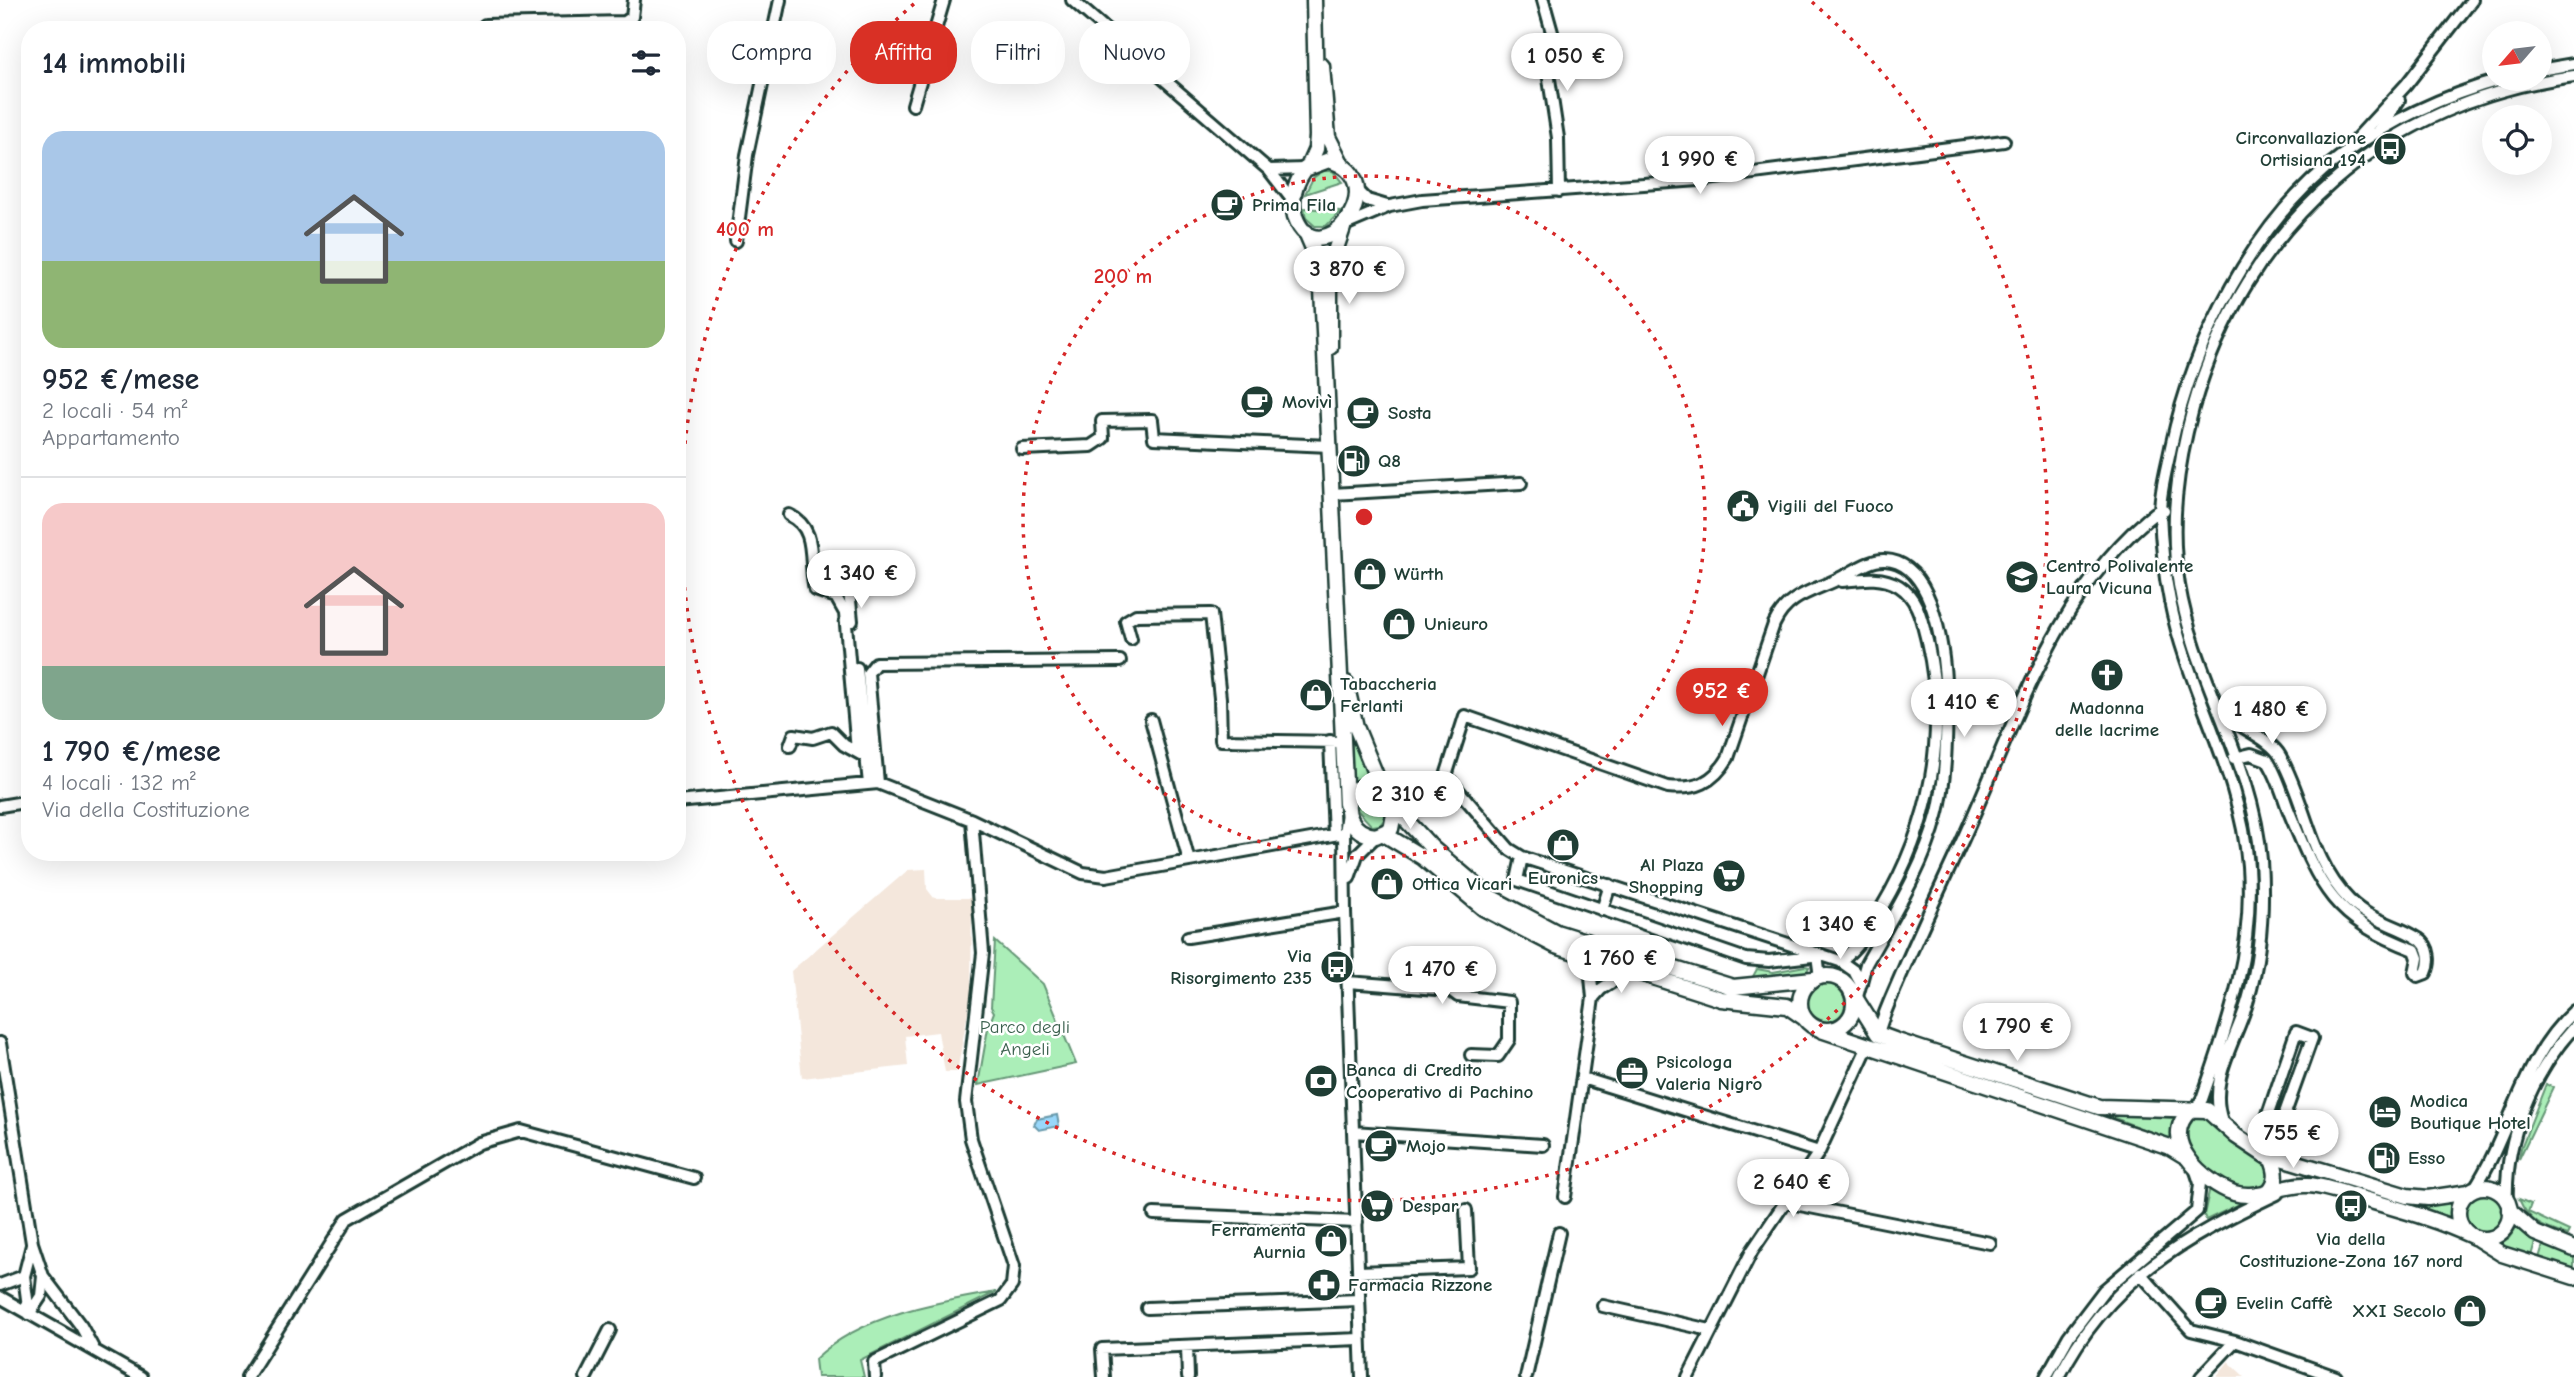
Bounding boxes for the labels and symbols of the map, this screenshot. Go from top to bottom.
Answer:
north arrow [2482,21,2552,91]
pin: 1 050 € [1502,34,1632,93]
place label: Circonvallazione Ortisiana 194 [2236,127,2366,171]
bus stop icon: Circonvallazione Ortisiana 194 [2371,130,2409,168]
pin: 1 990 € [1635,136,1765,196]
cafe icon: Prima Fila [1208,186,1246,224]
place label: Prima Fila [1252,194,1336,216]
text: 400 m [716,217,774,241]
pin: 3 870 € [1284,246,1414,306]
text: 200 m [1094,264,1152,288]
cafe icon: Movivì [1238,383,1276,421]
place label: Movivì [1282,391,1332,413]
cafe icon: Sosta [1344,394,1382,432]
place label: Sosta [1388,402,1432,424]
fuel station icon: Q8 [1335,442,1373,480]
place label: Q8 [1378,450,1401,472]
public building icon: Vigili del Fuoco [1724,487,1762,525]
place label: Vigili del Fuoco [1768,495,1894,517]
centre of rings [1352,505,1376,529]
pin: 1 340 € [796,550,926,610]
shop icon: Würth [1351,555,1389,593]
place label: Centro Polivalente Laura Vicuna [2046,555,2193,599]
school or university icon: Centro Polivalente Laura Vicuna [2003,558,2041,596]
place label: Würth [1394,563,1444,585]
shop icon: Unieuro [1380,605,1418,643]
place label: Unieuro [1424,613,1488,635]
church icon: Madonna delle lacrime [2088,656,2126,694]
pin: 952 € [1673,668,1771,728]
place label: Tabaccheria Ferlanti [1340,673,1437,717]
shop icon: Tabaccheria Ferlanti [1297,676,1335,714]
pin: 1 410 € [1899,680,2029,739]
pin: 1 480 € [2207,686,2337,746]
place label: Madonna delle lacrime [2055,697,2159,741]
pin: 2 310 € [1345,772,1475,831]
shop icon: Euronics [1544,826,1582,864]
place label: Al Plaza Shopping [1629,854,1704,898]
supermarket icon: Al Plaza Shopping [1710,857,1748,895]
shop icon: Ottica Vicari [1368,865,1406,903]
place label: Euronics [1528,867,1598,889]
place label: Ottica Vicari [1412,873,1512,895]
pin: 1 340 € [1775,902,1905,961]
pin: 1 760 € [1556,936,1686,995]
place label: Via Risorgimento 235 [1170,945,1312,989]
pin: 1 470 € [1377,946,1507,1006]
bus stop icon: Via Risorgimento 235 [1318,948,1356,986]
pin: 1 790 € [1952,1004,2082,1063]
park label: Parco degli Angeli [980,1016,1070,1060]
place label: Psicologa Valeria Nigro [1656,1051,1762,1095]
office icon: Psicologa Valeria Nigro [1613,1054,1651,1092]
place label: Banca di Credito Cooperativo di Pachino [1346,1059,1534,1103]
bank icon: Banca di Credito Cooperativo di Pachino [1302,1062,1340,1100]
place label: Modica Boutique Hotel [2410,1090,2531,1134]
hotel icon: Modica Boutique Hotel [2366,1093,2404,1131]
pin: 755 € [2244,1110,2342,1170]
cafe icon: Mojo [1362,1127,1400,1165]
place label: Mojo [1406,1135,1446,1157]
fuel station icon: Esso [2365,1139,2403,1177]
place label: Esso [2408,1147,2445,1169]
pin: 2 640 € [1728,1160,1858,1219]
supermarket icon: Despar [1358,1187,1396,1225]
bus stop icon: Via della Costituzione-Zona 167 nord [2332,1187,2370,1225]
place label: Despar [1402,1195,1459,1217]
place label: Ferramenta Aurnia [1211,1219,1306,1263]
shop icon: Ferramenta Aurnia [1312,1222,1350,1260]
place label: Via della Costituzione-Zona 167 nord [2239,1228,2463,1272]
pharmacy icon: Farmacia Rizzone [1305,1266,1343,1304]
place label: Farmacia Rizzone [1348,1274,1492,1296]
cafe icon: Evelin Caffè [2192,1284,2230,1322]
place label: Evelin Caffè [2236,1292,2333,1314]
shop icon: XXI Secolo [2451,1292,2489,1330]
place label: XXI Secolo [2352,1300,2446,1322]

